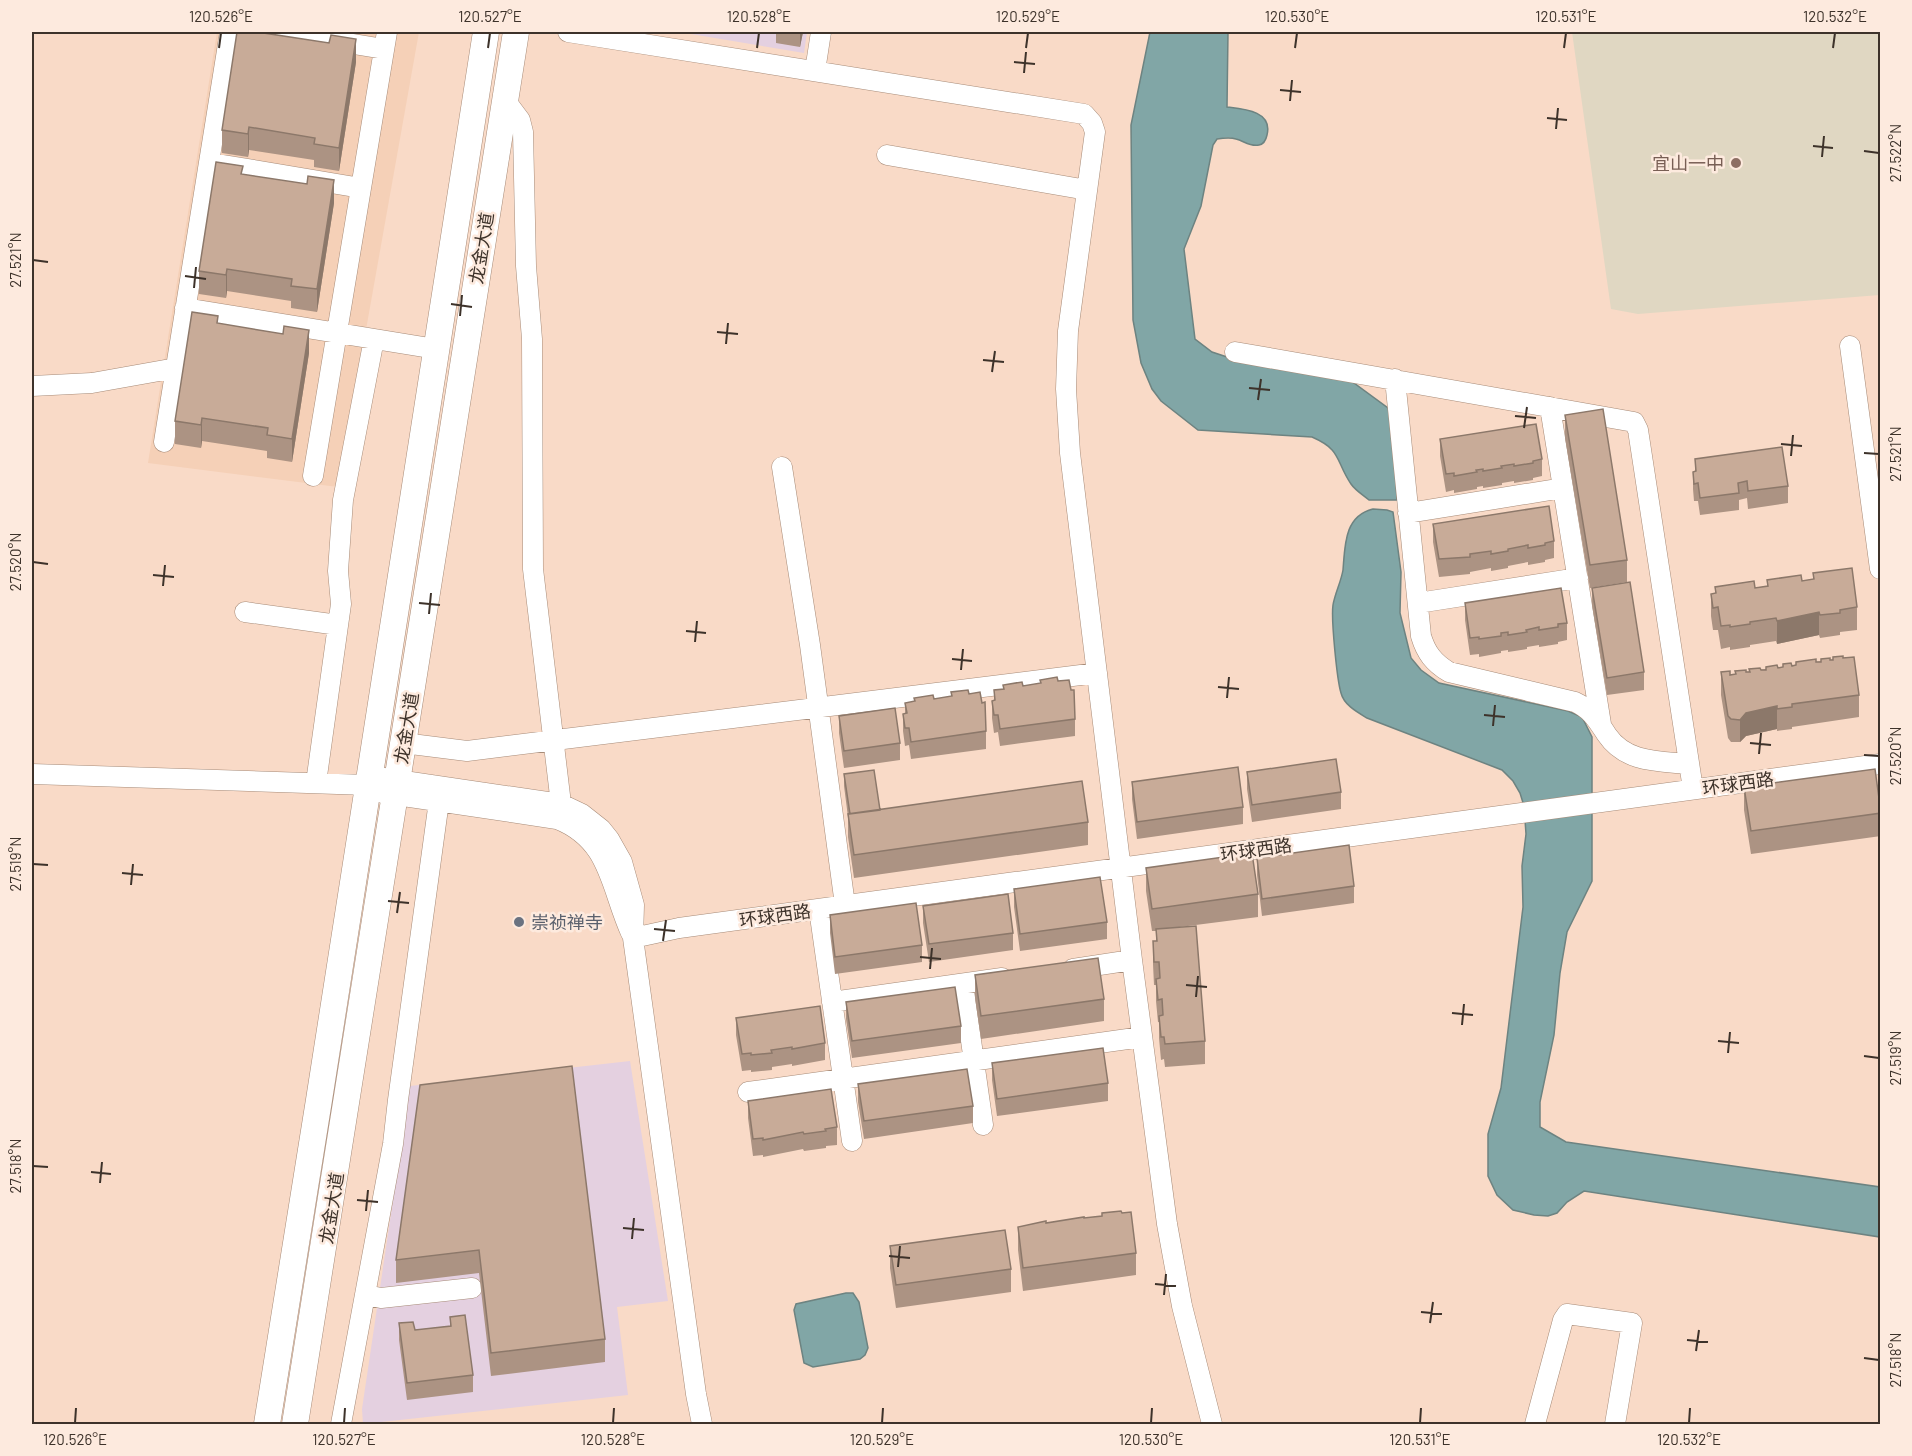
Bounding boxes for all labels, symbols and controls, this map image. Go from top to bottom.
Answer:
text: 120.526°E [189,7,253,25]
text: 120.527°E [458,7,522,25]
text: 120.528°E [727,7,791,25]
text: 120.529°E [996,7,1060,25]
text: 120.530°E [1265,7,1329,25]
text: 120.531°E [1535,7,1597,25]
text: 120.532°E [1803,7,1867,25]
text: 27.522°N [1886,124,1904,182]
place label: 宜山一中 [1652,152,1724,174]
marker: 宜山一中 [1729,156,1743,170]
street label: 龙金大道 [465,211,497,285]
text: 27.521°N [6,232,24,288]
text: 27.521°N [1886,426,1904,482]
text: 27.520°N [6,533,24,591]
street label: 龙金大道 [390,691,422,765]
text: 27.520°N [1886,727,1904,785]
street label: 环球西路 [1701,767,1775,799]
street label: 环球西路 [1219,833,1293,865]
text: 27.519°N [6,837,24,891]
street label: 环球西路 [738,899,812,931]
place label: 崇祯禅寺 [531,911,603,933]
marker: 崇祯禅寺 [512,915,526,929]
text: 27.519°N [1886,1031,1904,1085]
text: 27.518°N [6,1139,24,1193]
street label: 龙金大道 [315,1171,347,1245]
text: 27.518°N [1886,1333,1904,1387]
text: 120.526°E [43,1430,107,1448]
text: 120.527°E [312,1430,376,1448]
text: 120.528°E [581,1430,645,1448]
text: 120.529°E [850,1430,914,1448]
text: 120.530°E [1119,1430,1183,1448]
text: 120.531°E [1389,1430,1451,1448]
text: 120.532°E [1657,1430,1721,1448]

